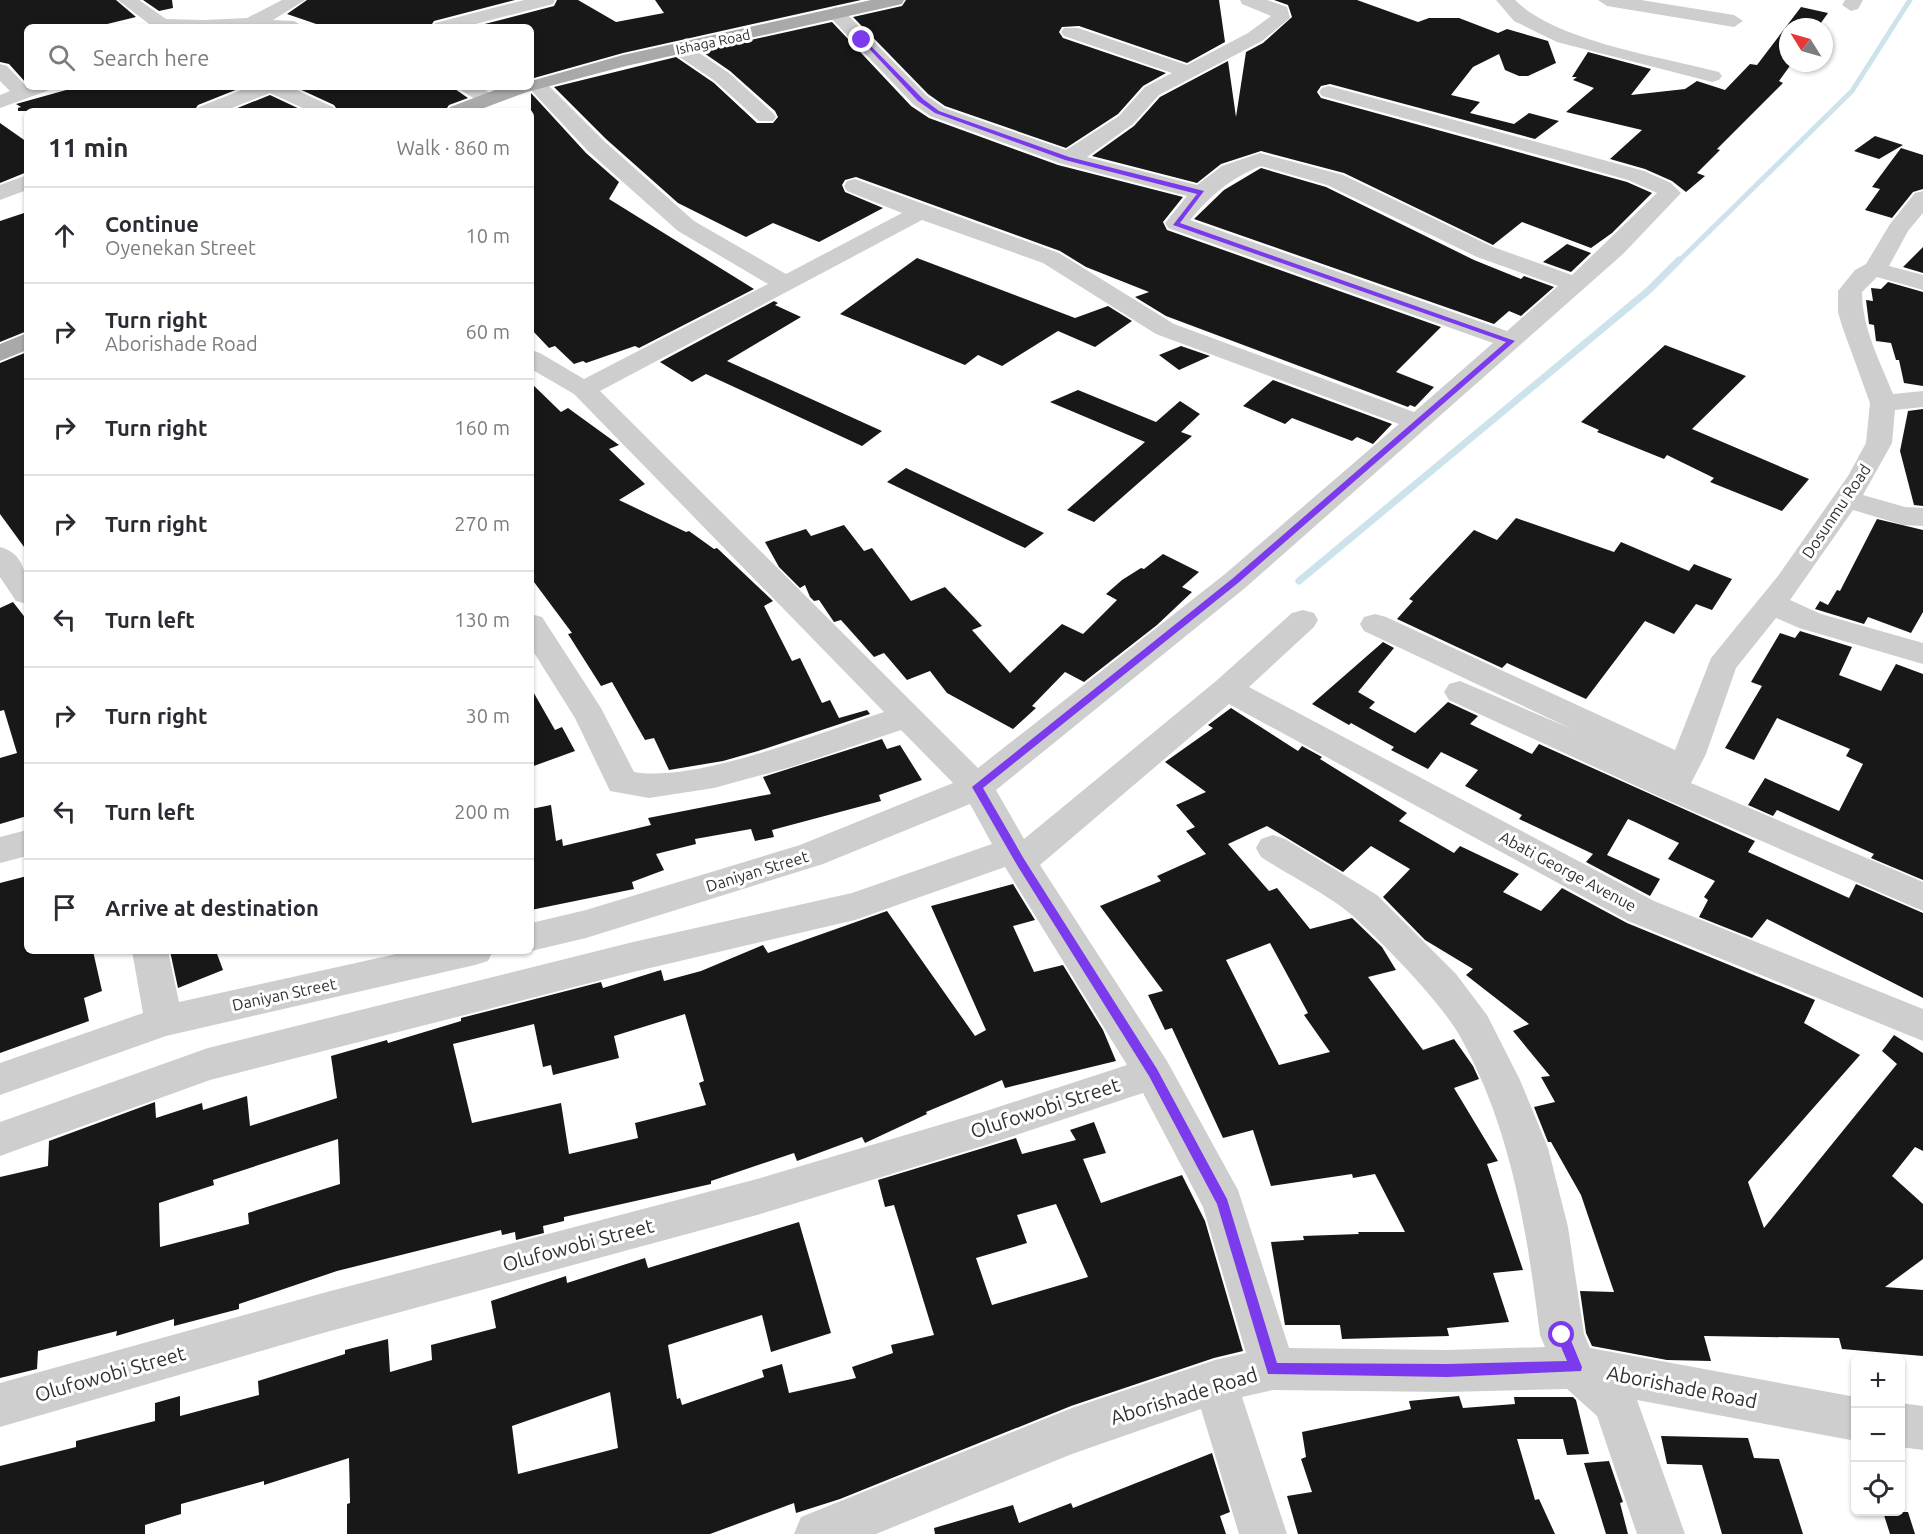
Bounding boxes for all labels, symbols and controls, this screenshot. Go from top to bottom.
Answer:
north arrow [1779,18,1833,72]
search box [24,24,534,90]
street label: Ishaga Road [674,26,752,58]
route end [848,26,874,52]
icon: search [45,41,78,74]
text: Search here [93,45,209,70]
text: 11 min [48,133,128,162]
text: Walk · 860 m [397,136,510,159]
text: Continue [105,211,199,236]
icon: ahead [48,219,81,252]
text: 10 m [466,224,510,247]
text: Oyenekan Street [105,236,256,259]
text: Turn right [105,307,207,332]
icon: right [48,315,81,348]
text: 60 m [466,320,510,343]
text: Aborishade Road [105,332,258,355]
icon: right [48,411,81,444]
text: Turn right [105,415,207,440]
text: 160 m [454,416,510,439]
street label: Dosunmu Road [1798,461,1874,561]
icon: right [48,507,81,540]
text: Turn right [105,511,207,536]
text: 270 m [454,512,510,535]
icon: left [48,603,81,636]
text: Turn left [105,607,195,632]
text: 130 m [454,608,510,631]
icon: right [48,699,81,732]
text: Turn right [105,703,207,728]
text: 30 m [466,704,510,727]
icon: left [48,795,81,828]
text: Turn left [105,799,195,824]
text: 200 m [454,800,510,823]
street label: Abati George Avenue [1497,827,1639,915]
street label: Daniyan Street [704,847,811,895]
icon: arrive [48,891,81,924]
text: Arrive at destination [105,895,319,920]
street label: Daniyan Street [230,974,338,1014]
street label: Olufowobi Street [967,1072,1123,1143]
street label: Olufowobi Street [500,1213,656,1276]
route start [1548,1321,1574,1347]
street label: Olufowobi Street [32,1341,188,1406]
map controls [1851,1354,1905,1516]
button: + [1851,1354,1905,1408]
street label: Aborishade Road [1605,1361,1759,1412]
street label: Aborishade Road [1108,1362,1260,1429]
button: − [1851,1408,1905,1462]
button: locate [1851,1462,1905,1516]

